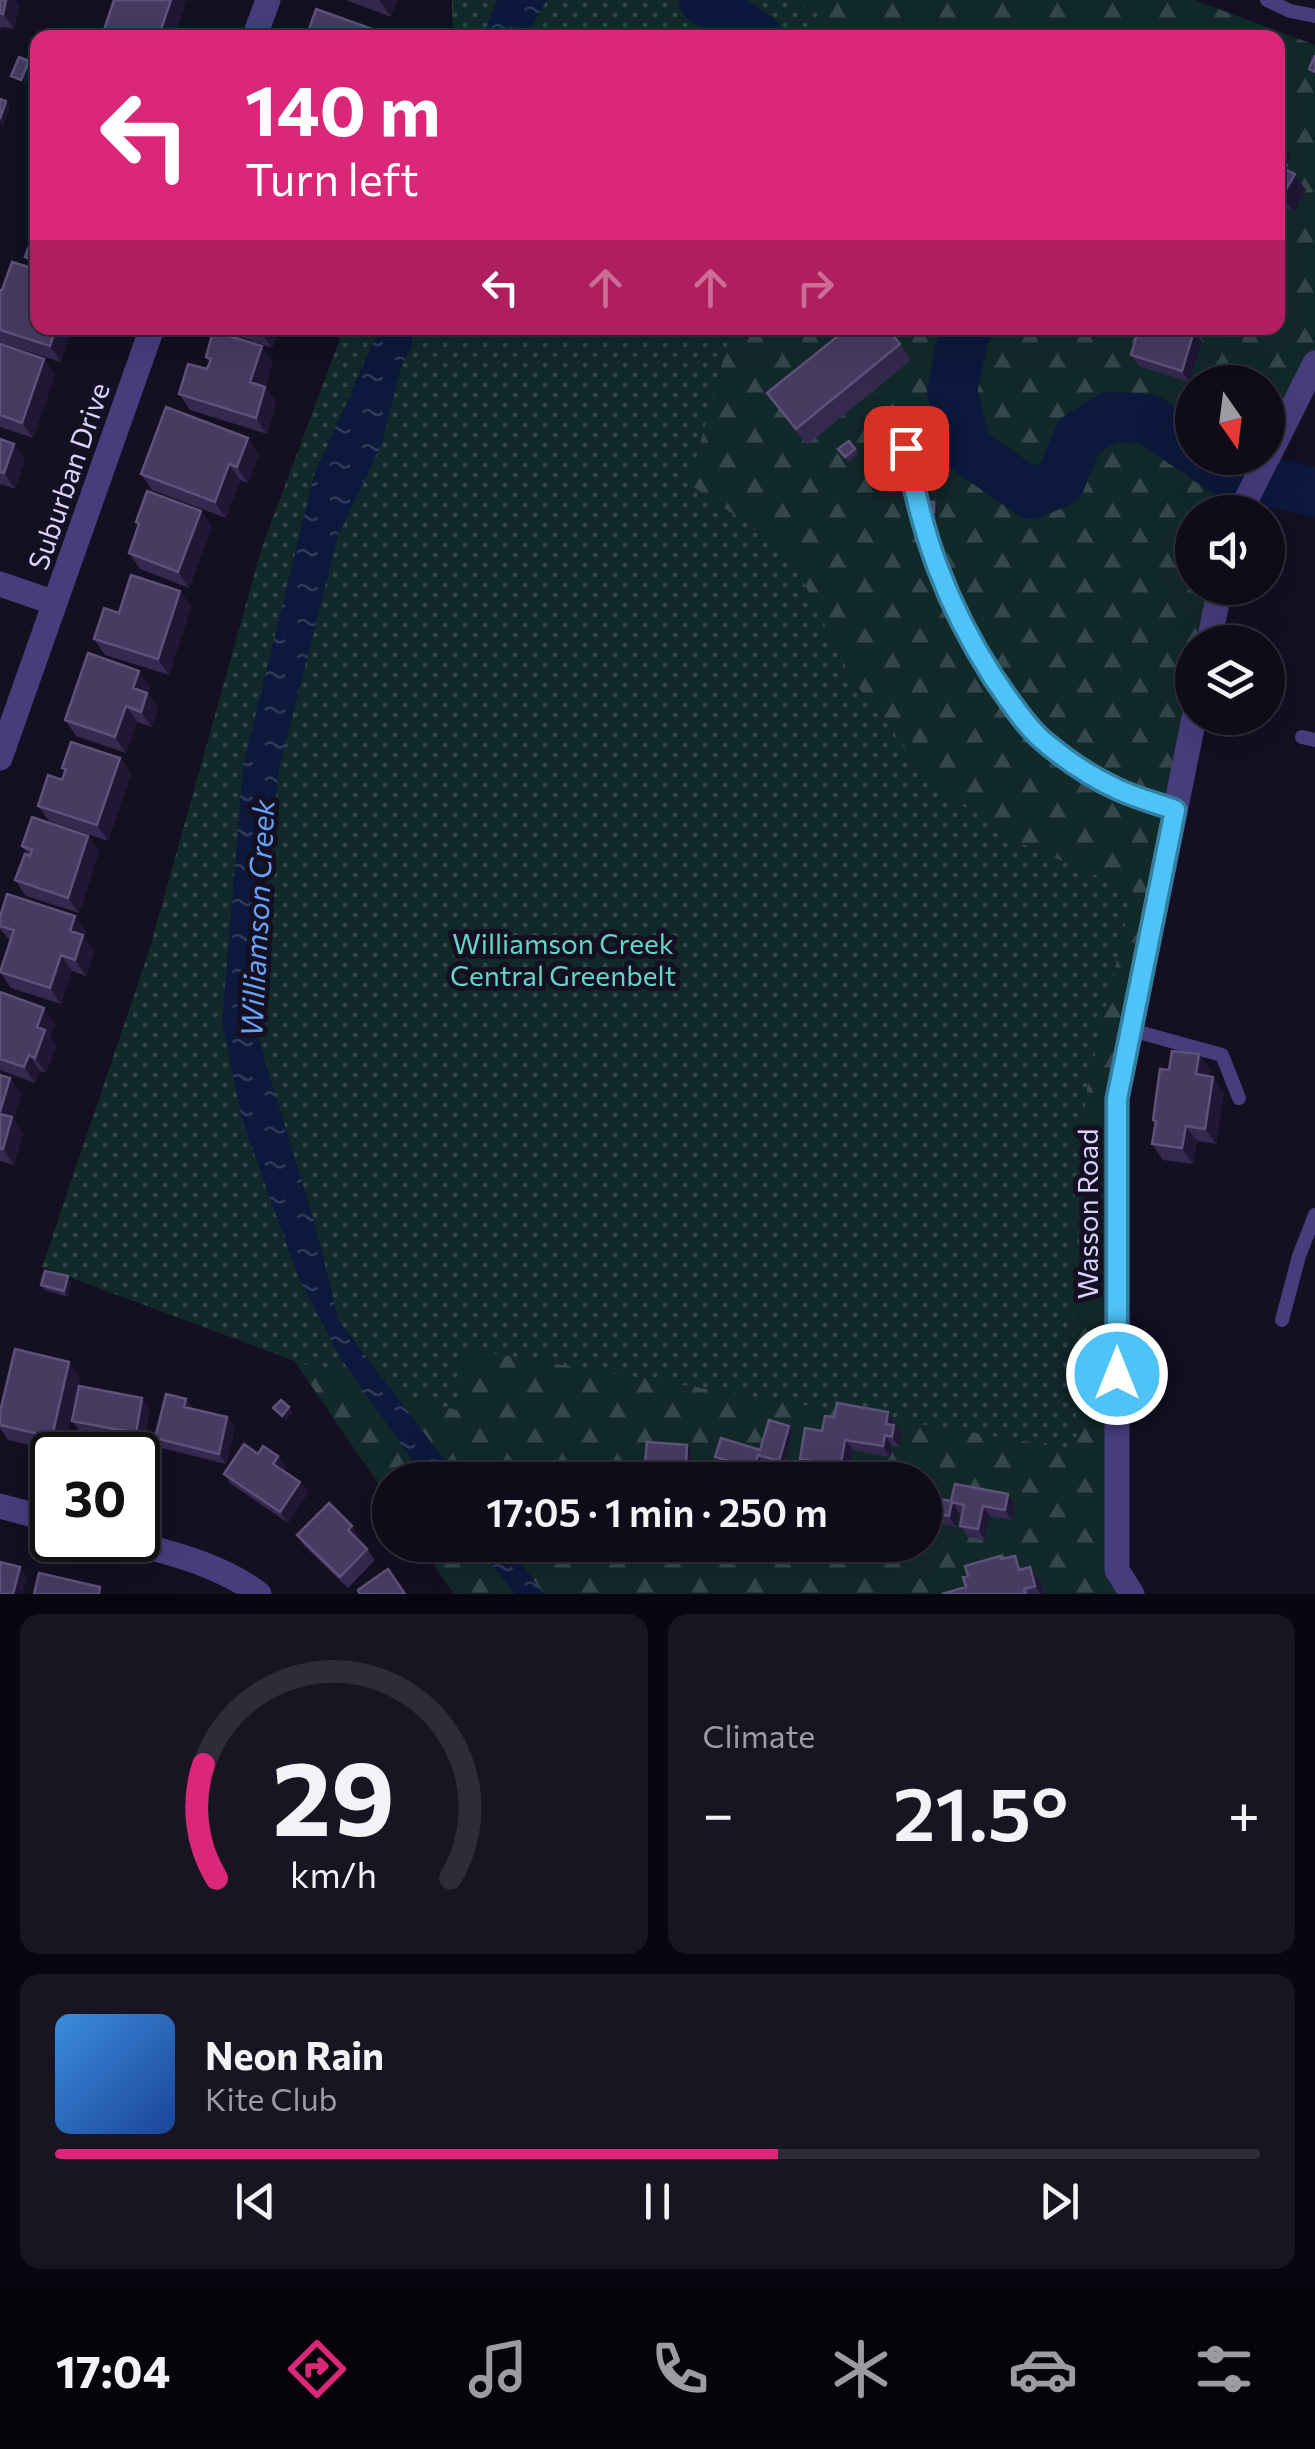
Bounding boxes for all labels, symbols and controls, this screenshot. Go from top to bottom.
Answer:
text: 140 m [245,65,441,150]
icon: left [80,70,210,200]
text: Turn left [245,150,419,205]
icon: left [473,260,528,315]
icon: ahead [578,260,633,315]
icon: ahead [683,260,738,315]
icon: right [788,260,843,315]
north arrow [1175,365,1285,475]
map controls [1175,365,1285,735]
street label: Suburban Drive [20,378,116,574]
pin [864,406,949,491]
icon: arrive [879,421,934,476]
button: sound [1175,495,1285,605]
button: layers [1175,625,1285,735]
water label: Williamson Creek [231,798,281,1038]
park label: Williamson Creek Central Greenbelt [450,926,676,992]
street label: Wasson Road [1070,1129,1104,1299]
position arrow [1065,1322,1169,1426]
speed limit sign: 30 [30,1432,160,1562]
text: 17:05 · 1 min · 250 m [486,1488,828,1535]
text: Climate [703,1715,815,1755]
text: 29 [272,1730,395,1857]
text: 21.5° [893,1765,1068,1856]
text: − [703,1778,734,1845]
text: + [1228,1778,1260,1845]
text: km/h [290,1852,377,1895]
text: Neon Rain [205,2031,384,2078]
text: Kite Club [205,2078,337,2118]
icon: previous [228,2174,283,2229]
icon: pause [630,2174,685,2229]
icon: next [1032,2174,1087,2229]
icon: directions [282,2334,352,2404]
icon: music [463,2334,533,2404]
icon: phone [645,2334,715,2404]
icon: climate [826,2334,896,2404]
icon: car [1008,2334,1078,2404]
icon: filters [1189,2334,1259,2404]
text: 17:04 [56,2342,170,2397]

